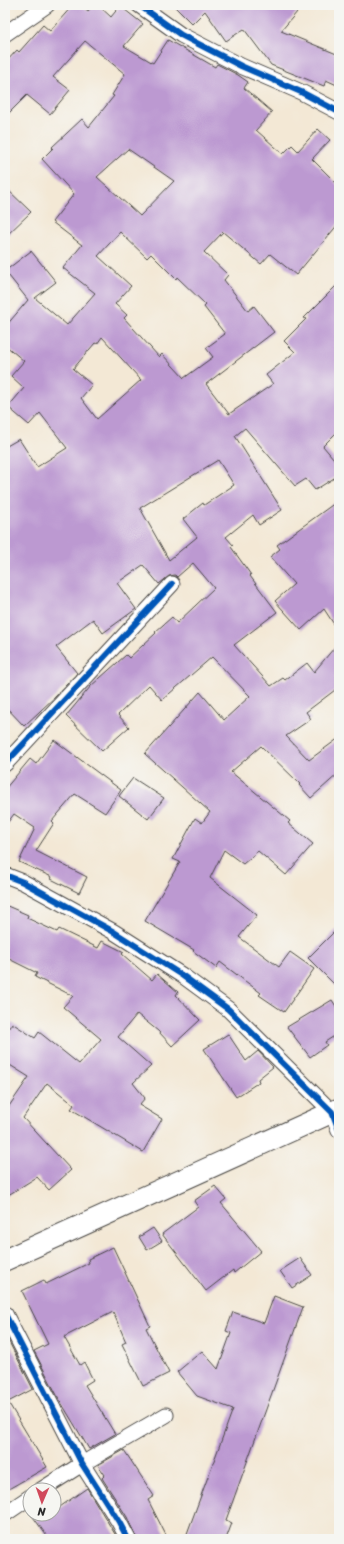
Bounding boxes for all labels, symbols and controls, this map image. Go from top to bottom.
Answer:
north arrow [22,1482,62,1522]
text: N [37,1502,47,1521]

